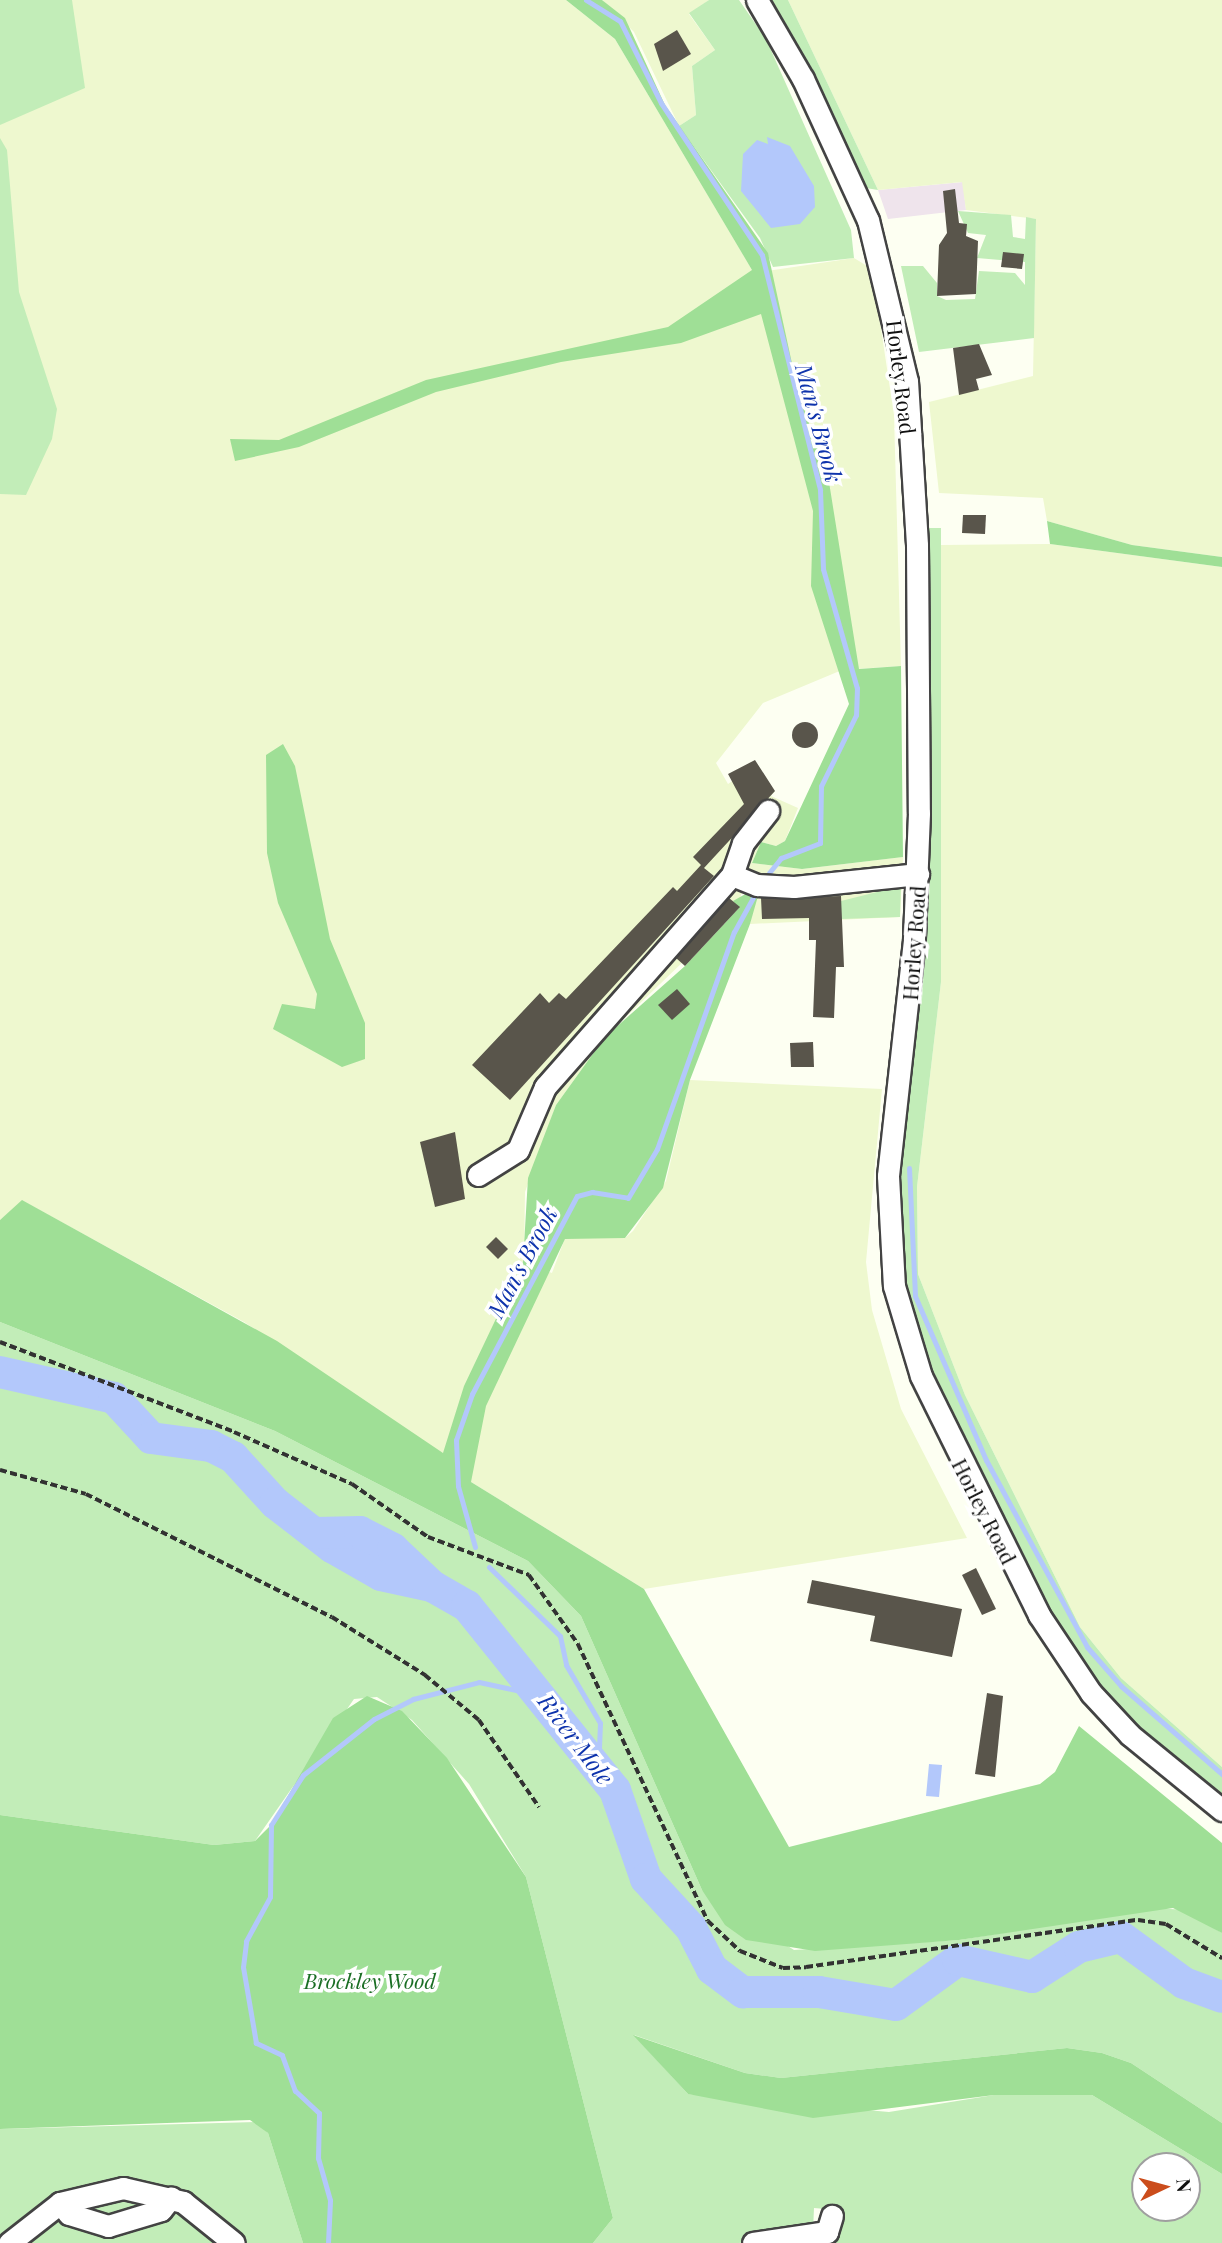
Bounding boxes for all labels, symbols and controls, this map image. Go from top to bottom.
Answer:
street label: Horley Road [882,318,922,436]
water label: Man's Brook [790,361,848,485]
street label: Horley Road [896,884,930,1002]
water label: Man's Brook [481,1202,563,1322]
street label: Horley Road [947,1454,1023,1568]
water label: River Mole [533,1688,619,1790]
park label: Brockley Wood [304,1967,436,1993]
north arrow [1131,2152,1201,2222]
text: N [1171,2177,1198,2193]

